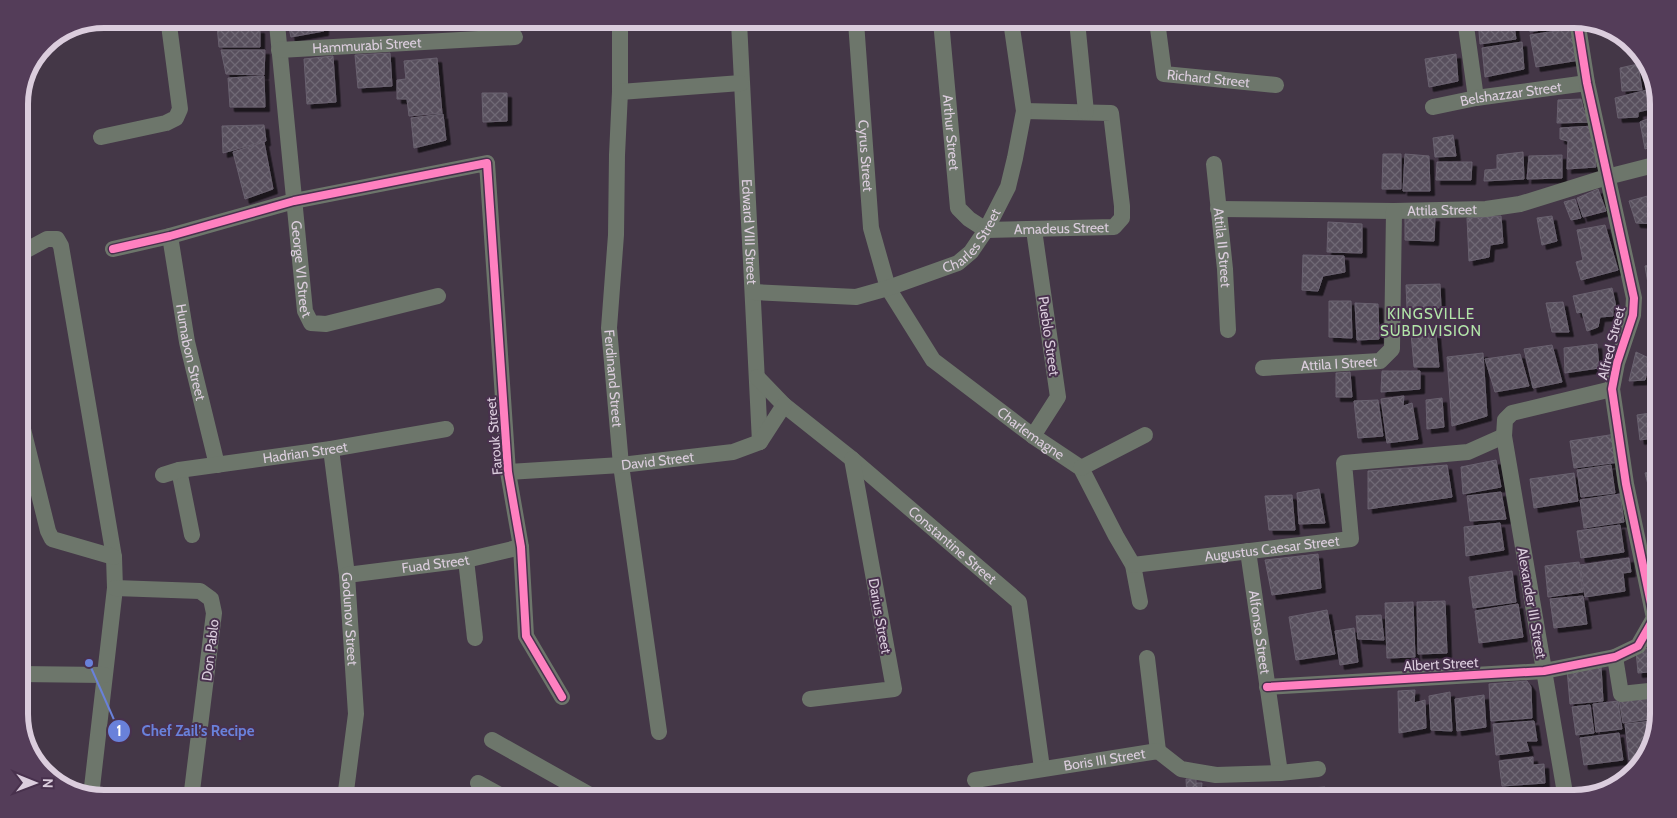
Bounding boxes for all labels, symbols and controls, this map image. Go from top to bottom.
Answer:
street label: Hammurabi Street [312,33,422,57]
street label: Richard Street [1166,65,1251,91]
street label: Belshazzar Street [1458,77,1563,110]
street label: Arthur Street [939,94,964,172]
street label: Cyrus Street [854,119,877,193]
street label: Edward VIII Street [738,178,761,285]
street label: Attila Street [1407,200,1477,220]
street label: Charles Street [940,205,1005,277]
street label: Attila II Street [1210,207,1235,288]
street label: Amadeus Street [1014,218,1109,238]
street label: George VI Street [287,220,316,321]
street label: Pueblo Street [1035,295,1064,377]
street label: Humabon Street [172,302,210,403]
street label: Alfred Street [1593,304,1629,381]
district label: KINGSVILLE SUBDIVISION [1380,305,1482,340]
street label: Ferdinand Street [600,329,627,428]
street label: Attila I Street [1300,352,1378,375]
street label: Farouk Street [482,396,506,476]
street label: Charlemagne [993,403,1068,463]
street label: Hadrian Street [262,437,349,467]
street label: David Street [620,448,695,474]
street label: Constantine Street [905,502,1001,588]
street label: Augustus Caesar Street [1204,531,1341,565]
street label: Alexander III Street [1513,546,1551,660]
street label: Fuad Street [401,550,471,577]
street label: Godunov Street [338,572,362,666]
street label: Darius Street [864,577,896,655]
street label: Alfonso Street [1245,589,1275,676]
street label: Don Pablo [197,618,223,682]
street label: Albert Street [1403,653,1479,675]
callout: Chef Zail’s Recipe [107,716,264,746]
text: 1 [116,722,122,740]
text: Chef Zail’s Recipe [142,722,255,740]
street label: Boris III Street [1062,744,1147,775]
north arrow [10,758,60,808]
text: N [39,778,57,788]

